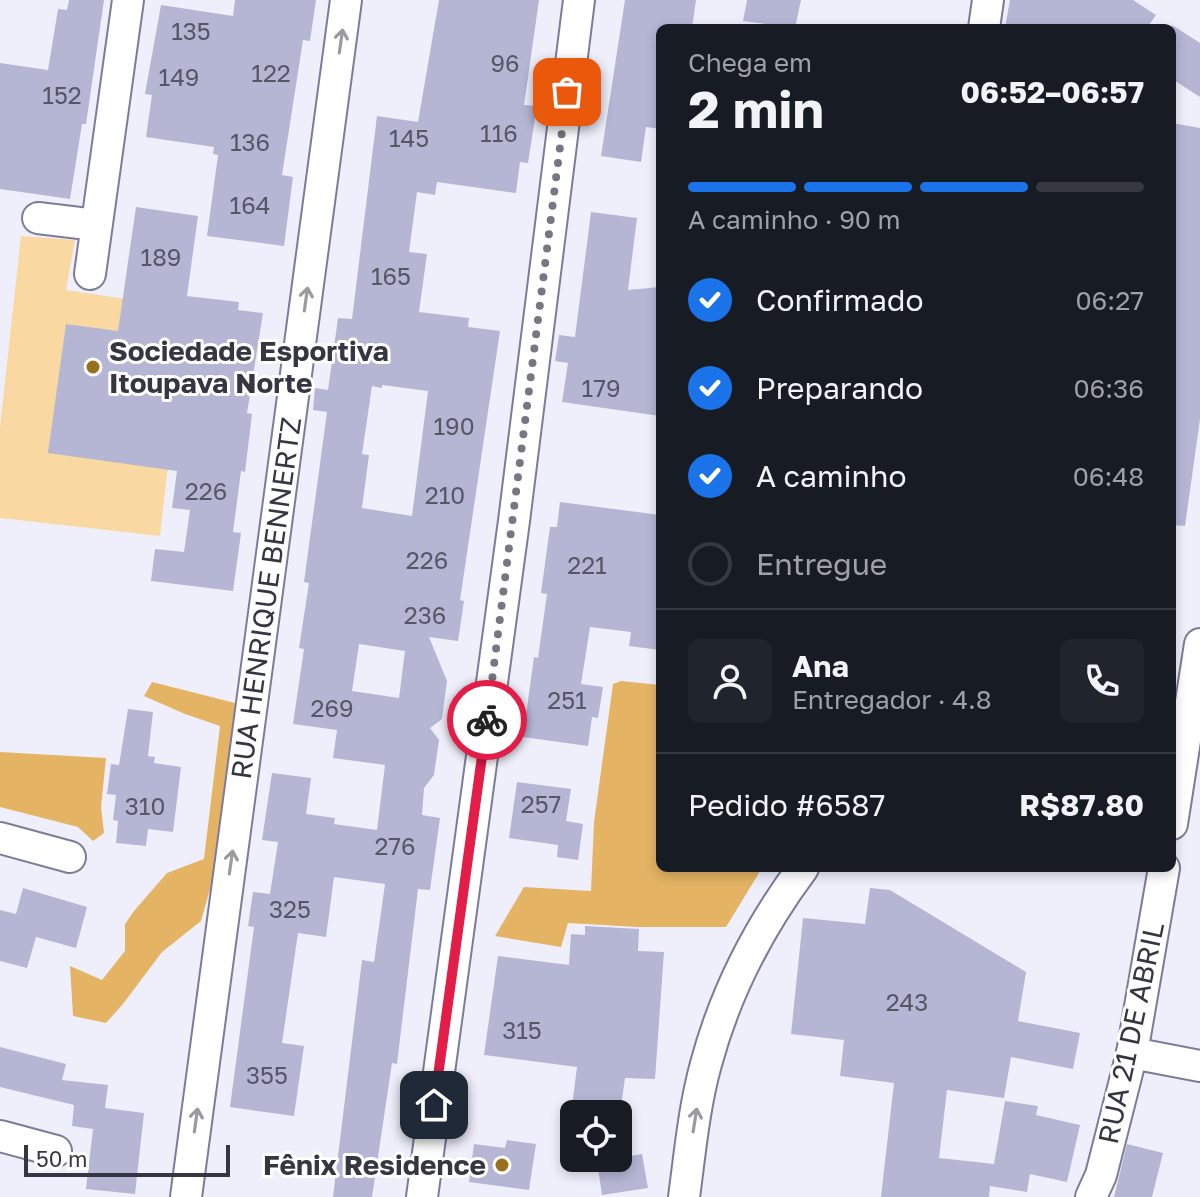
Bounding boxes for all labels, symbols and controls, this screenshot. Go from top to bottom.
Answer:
house number: 135 [171,16,211,45]
one-way arrow [333,28,348,55]
text: Chega em [688,47,812,78]
house number: 96 [490,48,520,77]
house number: 122 [251,58,291,87]
pin [533,58,601,126]
house number: 149 [159,62,199,91]
icon: bag [545,70,589,114]
text: 06:52–06:57 [961,74,1144,110]
text: 2 min [688,77,824,139]
house number: 152 [42,80,82,109]
house number: 116 [480,118,518,147]
house number: 145 [389,123,429,152]
house number: 136 [230,127,270,156]
house number: 164 [230,190,270,219]
text: A caminho · 90 m [688,204,901,235]
house number: 189 [141,242,181,271]
house number: 165 [371,261,411,290]
icon: check [688,278,732,322]
text: Confirmado [756,282,924,318]
text: 06:27 [1075,285,1144,316]
one-way arrow [299,287,314,312]
place label: Sociedade Esportiva Itoupava Norte [109,334,389,399]
marker: Sociedade Esportiva Itoupava Norte [84,358,102,376]
icon: check [688,366,732,410]
text: Preparando [756,370,923,406]
house number: 179 [582,373,620,402]
text: 06:36 [1073,373,1144,404]
house number: 190 [433,411,475,440]
street label: RUA HENRIQUE BENNERTZ [224,415,307,781]
icon: check [688,454,732,498]
text: A caminho [756,458,906,494]
text: 06:48 [1073,461,1144,492]
house number: 226 [185,476,227,505]
house number: 210 [425,480,465,509]
house number: 226 [406,545,448,574]
text: Entregue [756,546,887,582]
house number: 221 [567,550,607,579]
house number: 236 [404,600,446,629]
button: person [688,639,772,723]
button: phone [1060,639,1144,723]
text: Ana [792,648,849,684]
courier [447,680,527,760]
text: Entregador · 4.8 [792,684,992,715]
house number: 251 [547,685,587,714]
house number: 269 [311,693,353,722]
icon: bike [465,698,509,742]
text: Pedido #6587 [688,787,885,823]
text: R$87.80 [1019,787,1144,823]
house number: 257 [521,789,561,818]
house number: 310 [125,791,165,820]
house number: 276 [374,831,416,860]
one-way arrow [224,850,239,875]
house number: 325 [269,894,311,923]
street label: RUA 21 DE ABRIL [1091,919,1170,1147]
house number: 243 [886,987,928,1016]
house number: 315 [502,1015,542,1044]
house number: 355 [246,1060,288,1089]
pin [400,1071,468,1139]
icon: home [412,1083,456,1127]
map controls [560,1100,632,1172]
button: locate [560,1100,632,1172]
one-way arrow [189,1108,204,1133]
one-way arrow [688,1108,703,1133]
scale bar [24,1141,230,1177]
text: 50 m [36,1145,87,1172]
place label: Fênix Residence [263,1148,486,1181]
marker: Fênix Residence [493,1156,511,1174]

